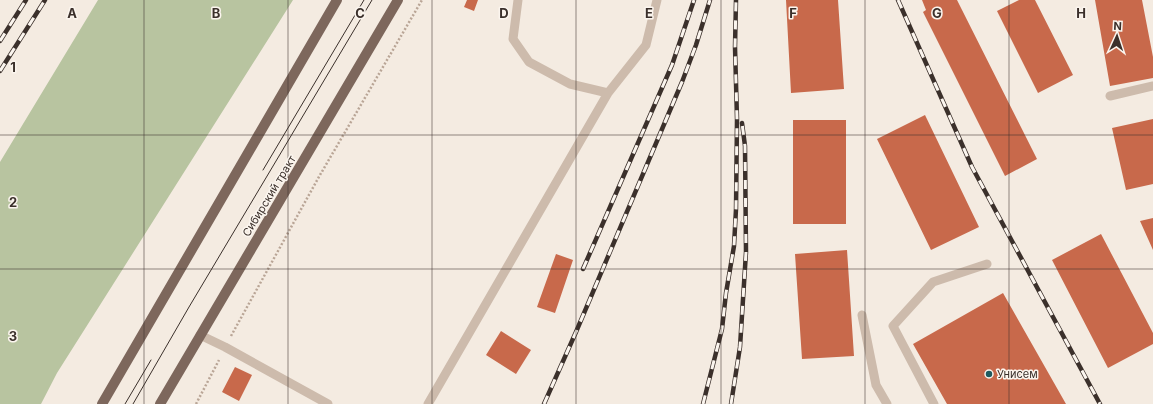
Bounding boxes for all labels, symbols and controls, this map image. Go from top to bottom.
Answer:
text: A [67,5,77,21]
text: B [212,5,221,21]
text: C [355,5,365,21]
text: D [499,5,509,21]
text: E [645,5,653,21]
text: F [789,5,797,21]
text: G [932,5,942,21]
text: H [1076,5,1086,21]
north arrow [1097,16,1137,56]
text: N [1113,19,1122,33]
text: 1 [10,59,16,75]
street label: Сибирский тракт [239,152,299,239]
text: 2 [9,194,17,210]
text: 3 [9,328,17,344]
place label: Унисем [997,367,1038,381]
marker: Унисем [984,369,994,379]

